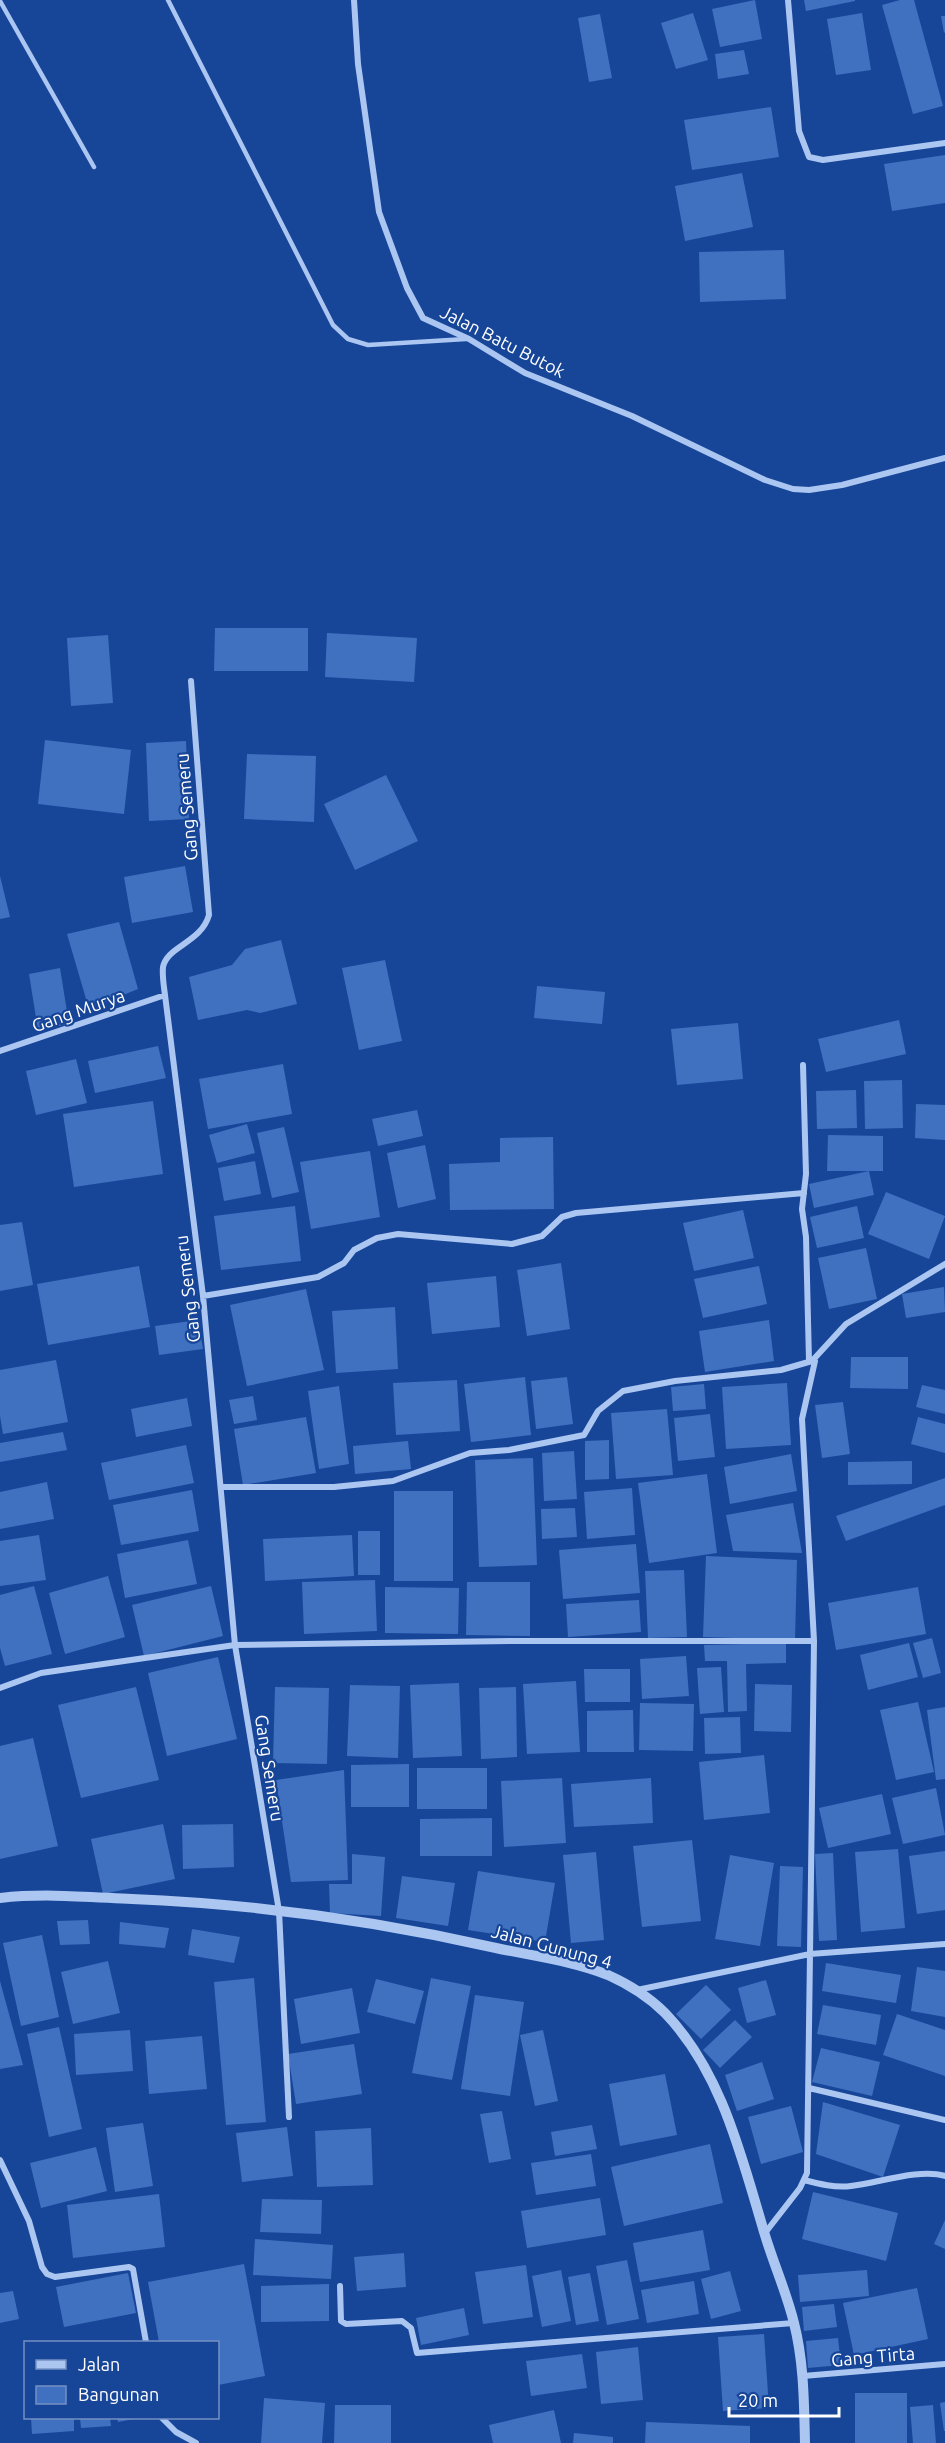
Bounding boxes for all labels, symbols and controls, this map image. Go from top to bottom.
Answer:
street label: Jalan Batu Butok [437,301,569,381]
street label: Gang Semeru [171,752,201,862]
street label: Gang Murya [29,985,127,1035]
street label: Gang Semeru [171,1234,203,1344]
street label: Gang Semeru [252,1713,288,1823]
street label: Jalan Gunung 4 [489,1920,615,1972]
legend [24,2341,219,2419]
street label: Gang Tirta [830,2342,916,2370]
text: Jalan [78,2354,120,2374]
scale bar [729,2380,838,2418]
text: Bangunan [78,2384,159,2404]
text: 20 m [738,2390,778,2410]

